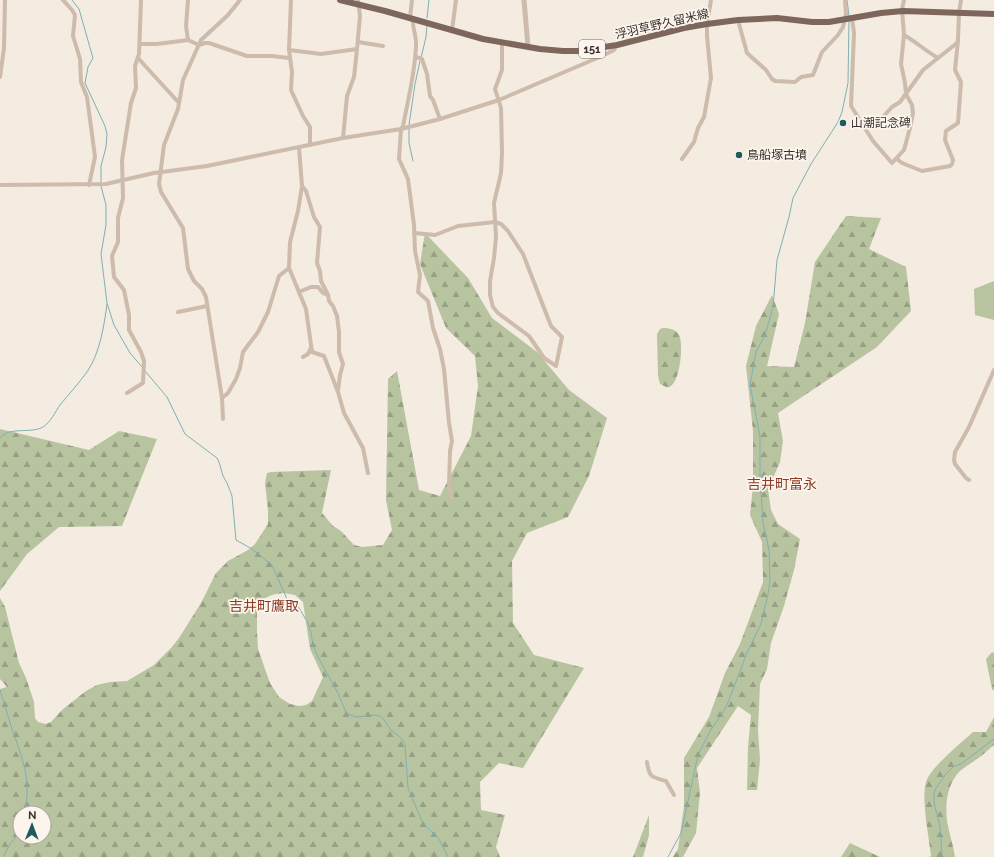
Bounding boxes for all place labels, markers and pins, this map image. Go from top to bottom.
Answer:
place label: 山潮記念碑 [851,116,911,130]
marker: 山潮記念碑 [838,118,848,128]
place label: 鳥船塚古墳 [747,148,807,162]
marker: 鳥船塚古墳 [734,150,744,160]

